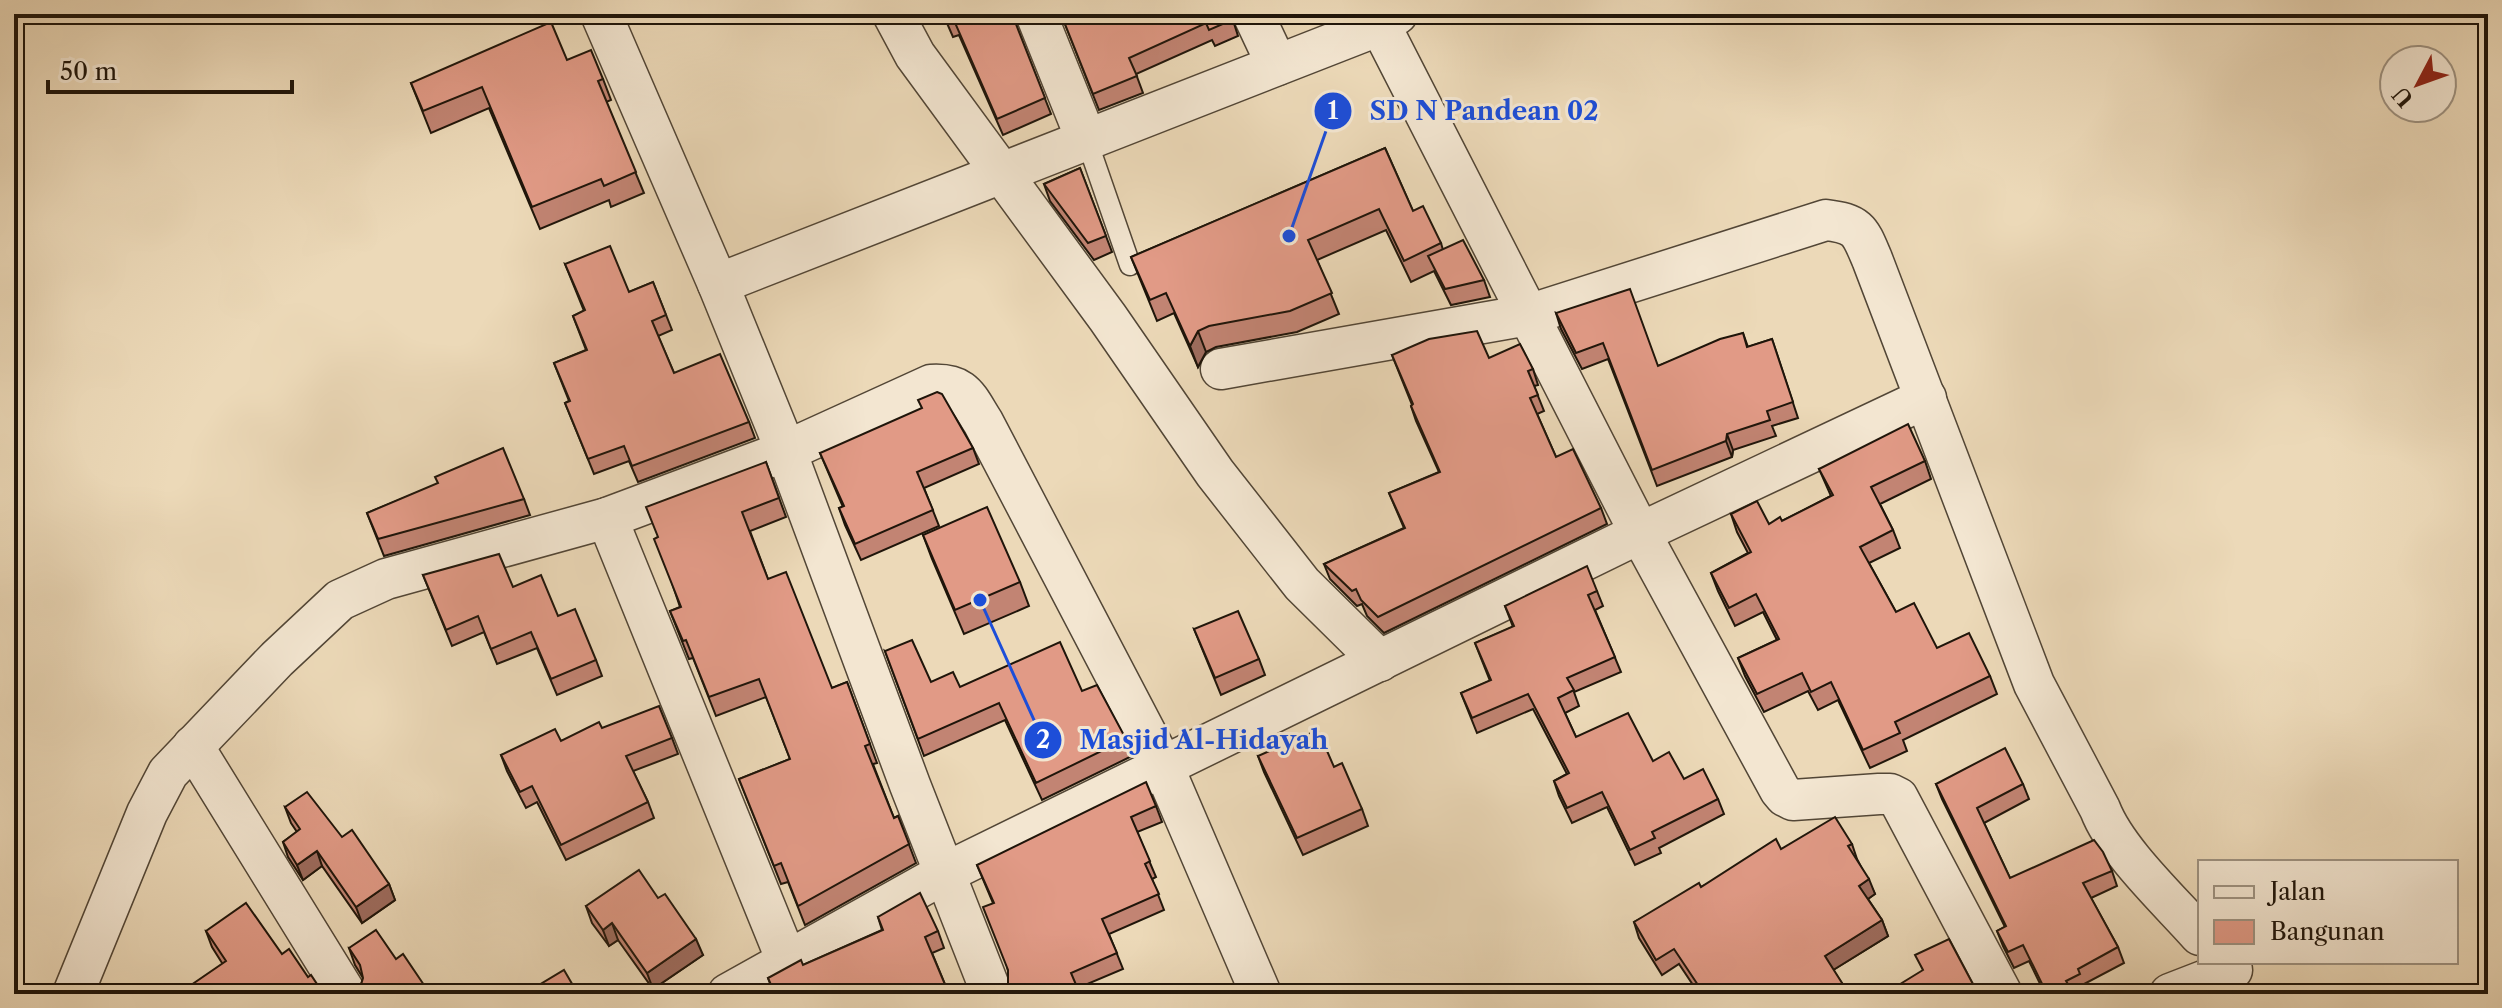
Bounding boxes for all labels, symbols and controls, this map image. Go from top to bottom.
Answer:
scale bar [48,44,292,94]
north arrow [2378,44,2458,124]
text: 50 m [60,57,117,86]
text: U [2387,81,2419,112]
callout: SD N Pandean 02 [1313,86,1614,136]
text: SD N Pandean 02 [1369,95,1599,127]
text: 1 [1328,96,1339,125]
callout: Masjid Al-Hidayah [1023,715,1345,765]
text: Masjid Al-Hidayah [1080,724,1329,756]
text: 2 [1036,725,1050,754]
legend [2198,860,2458,964]
text: Jalan [2266,877,2326,906]
text: Bangunan [2270,917,2385,946]

